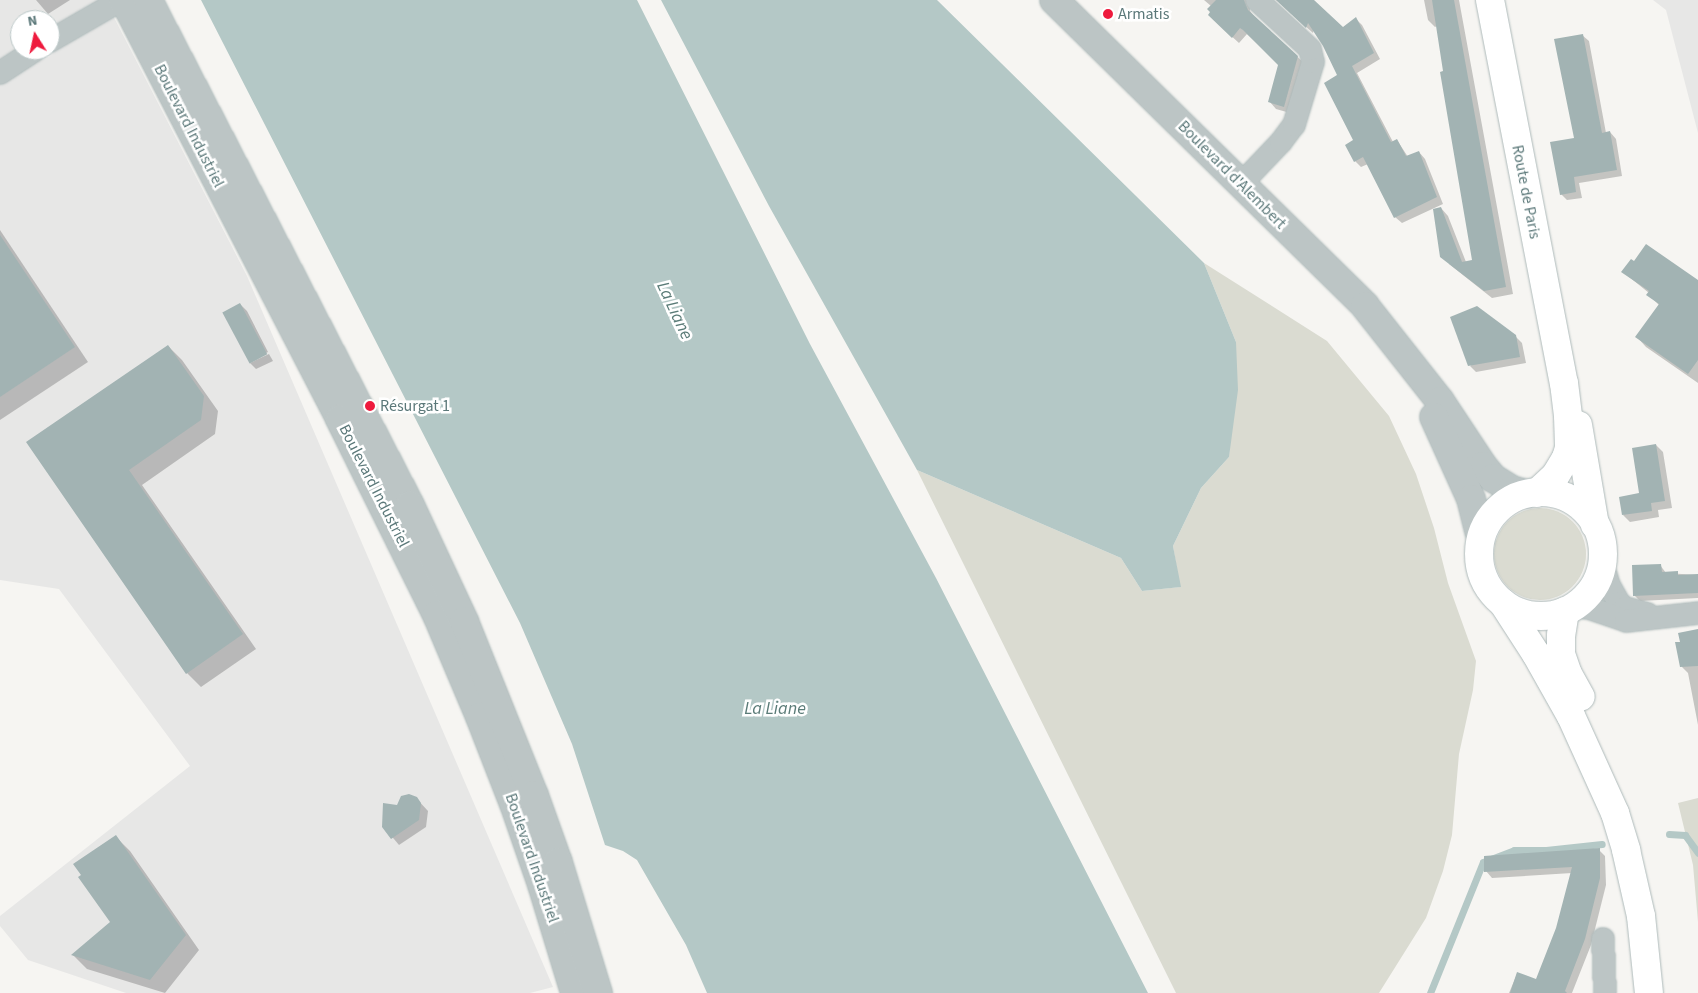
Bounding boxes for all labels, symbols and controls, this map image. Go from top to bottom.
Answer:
place label: Armatis [1118,4,1169,24]
marker: Armatis [1102,8,1114,20]
north arrow [10,10,60,60]
text: N [26,11,39,32]
street label: Boulevard Industriel [150,61,228,191]
street label: Boulevard d'Alembert [1174,117,1290,233]
street label: Route de Paris [1507,143,1545,241]
water label: La Liane [651,279,697,343]
place label: Résurgat 1 [380,396,450,416]
marker: Résurgat 1 [364,400,376,412]
street label: Boulevard Industriel [335,421,413,551]
water label: La Liane [744,698,806,720]
street label: Boulevard Industriel [501,791,563,925]

